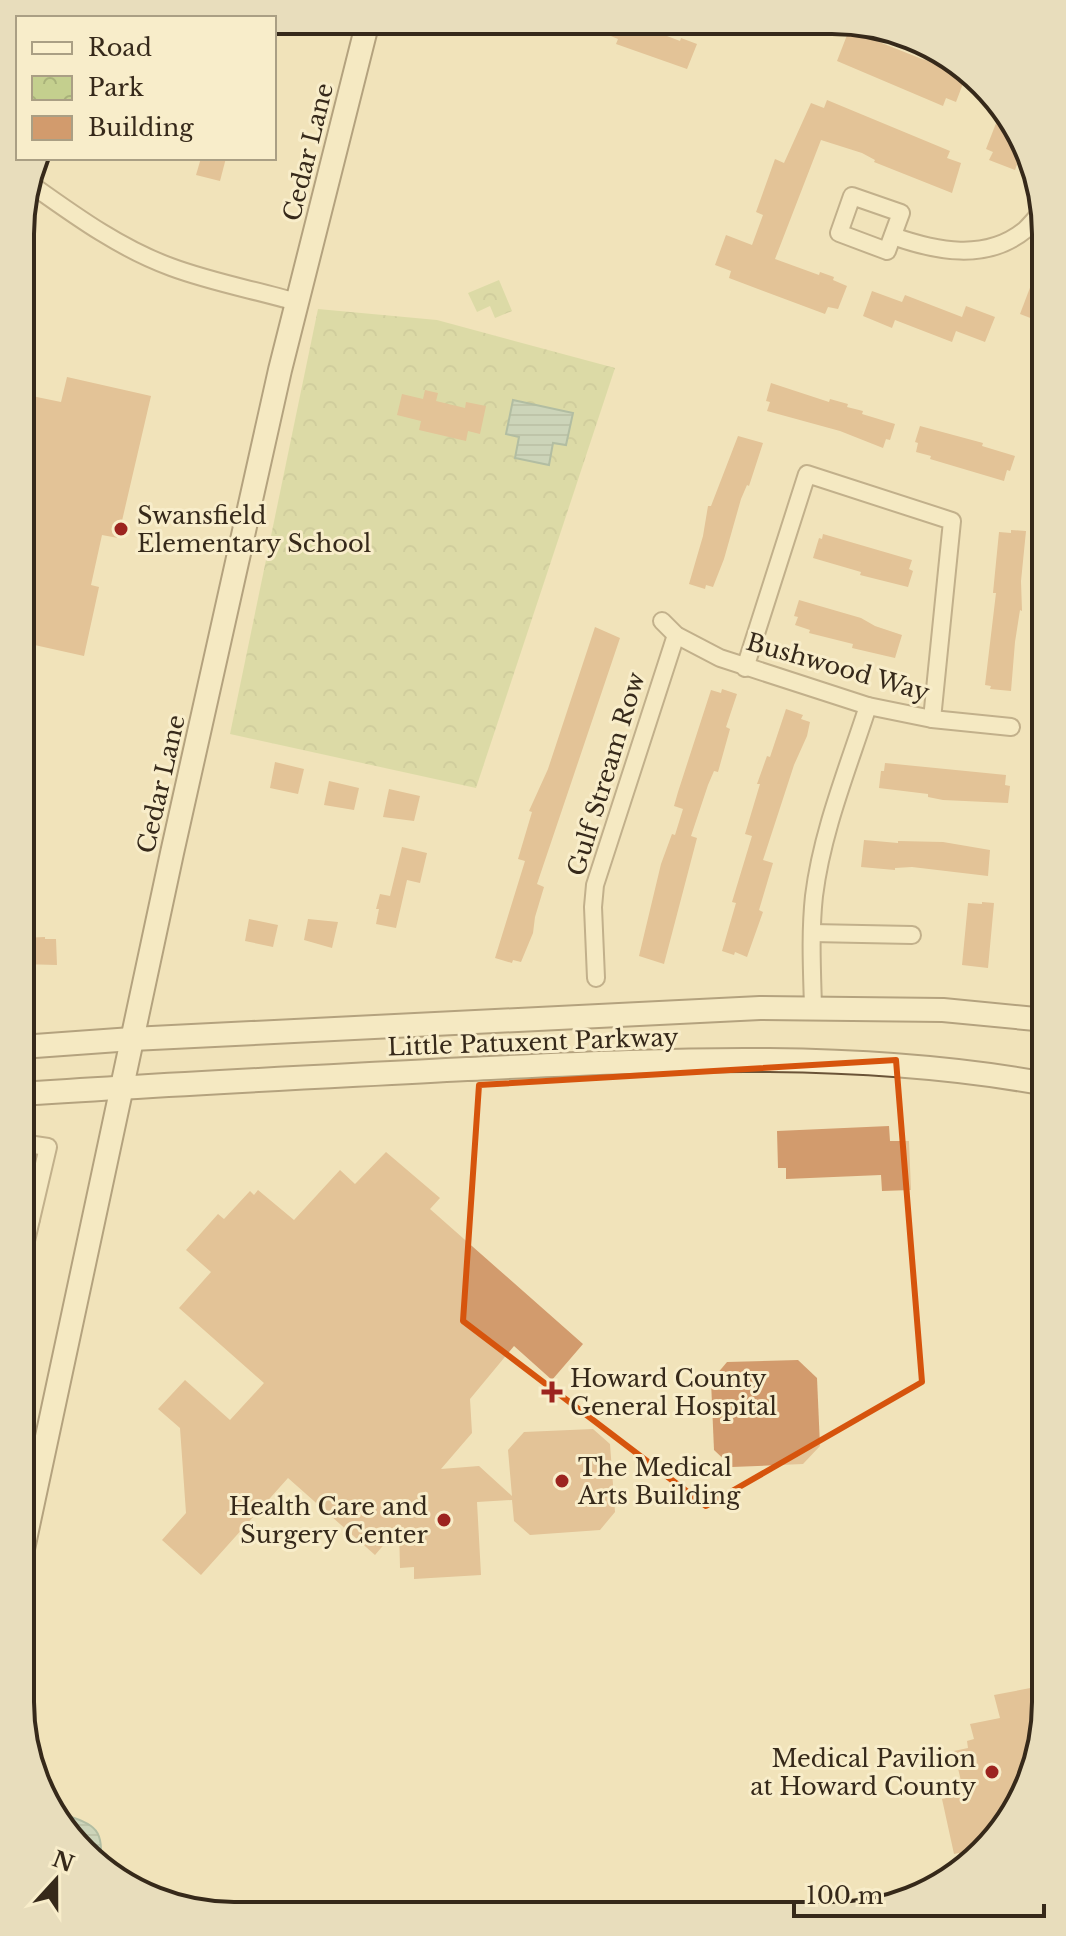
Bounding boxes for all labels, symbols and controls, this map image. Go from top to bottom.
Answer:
legend [16,16,276,160]
text: Road [88,33,152,62]
text: Park [88,73,144,102]
street label: Cedar Lane [277,80,339,224]
text: Building [88,113,194,142]
place label: Swansfield Elementary School [137,501,372,558]
marker: Swansfield Elementary School [112,520,130,538]
street label: Bushwood Way [743,627,934,707]
street label: Gulf Stream Row [561,668,651,879]
street label: Cedar Lane [131,712,191,856]
street label: Little Patuxent Parkway [387,1022,680,1062]
place label: Howard County General Hospital [570,1364,777,1421]
marker: Howard County General Hospital [541,1381,563,1403]
place label: The Medical Arts Building [577,1453,741,1510]
marker: The Medical Arts Building [553,1472,571,1490]
place label: Health Care and Surgery Center [229,1492,429,1549]
marker: Health Care and Surgery Center [435,1511,453,1529]
place label: Medical Pavilion at Howard County [750,1744,977,1801]
marker: Medical Pavilion at Howard County [983,1763,1001,1781]
north arrow [16,1840,96,1920]
text: N [48,1845,78,1878]
scale bar [794,1868,1044,1918]
text: 100 m [806,1881,884,1910]

